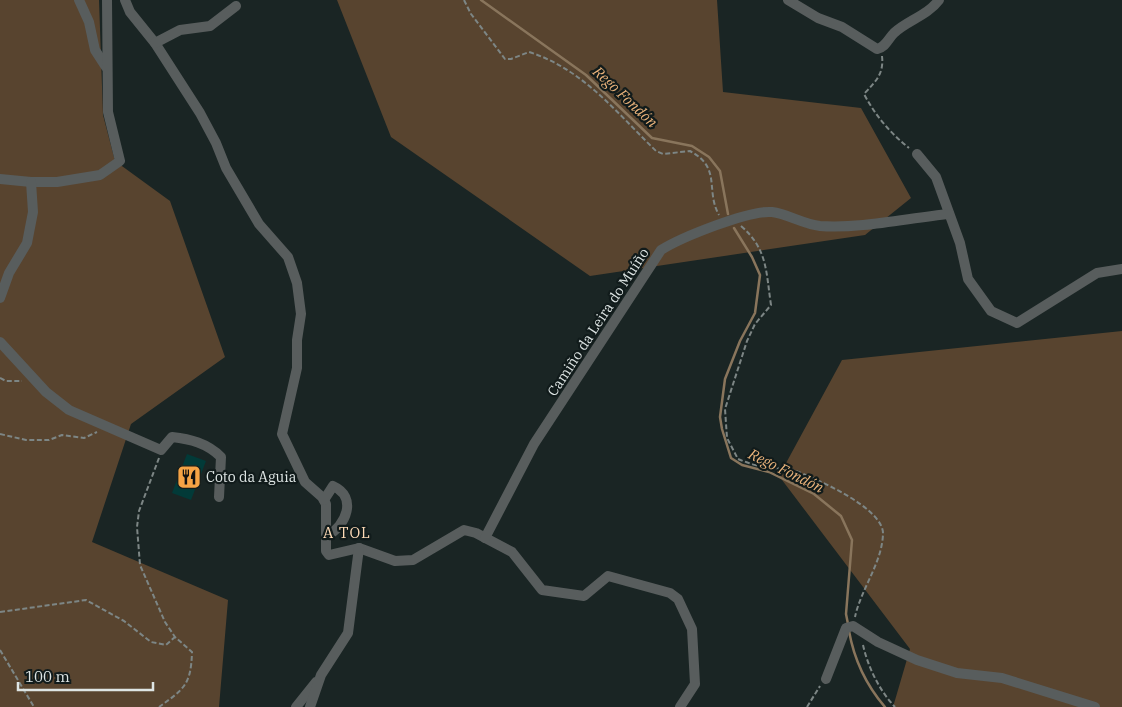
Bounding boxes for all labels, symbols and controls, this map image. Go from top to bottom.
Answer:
water label: Rego Fondón [588,61,662,132]
street label: Camiño da Leira do Muíño [543,244,653,399]
water label: Rego Fondón [745,444,827,497]
restaurant icon: Coto da Aguia [176,464,202,490]
place label: Coto da Aguia [206,468,297,486]
district label: A TOL [323,523,371,542]
scale bar [18,660,152,692]
text: 100 m [25,667,70,686]

